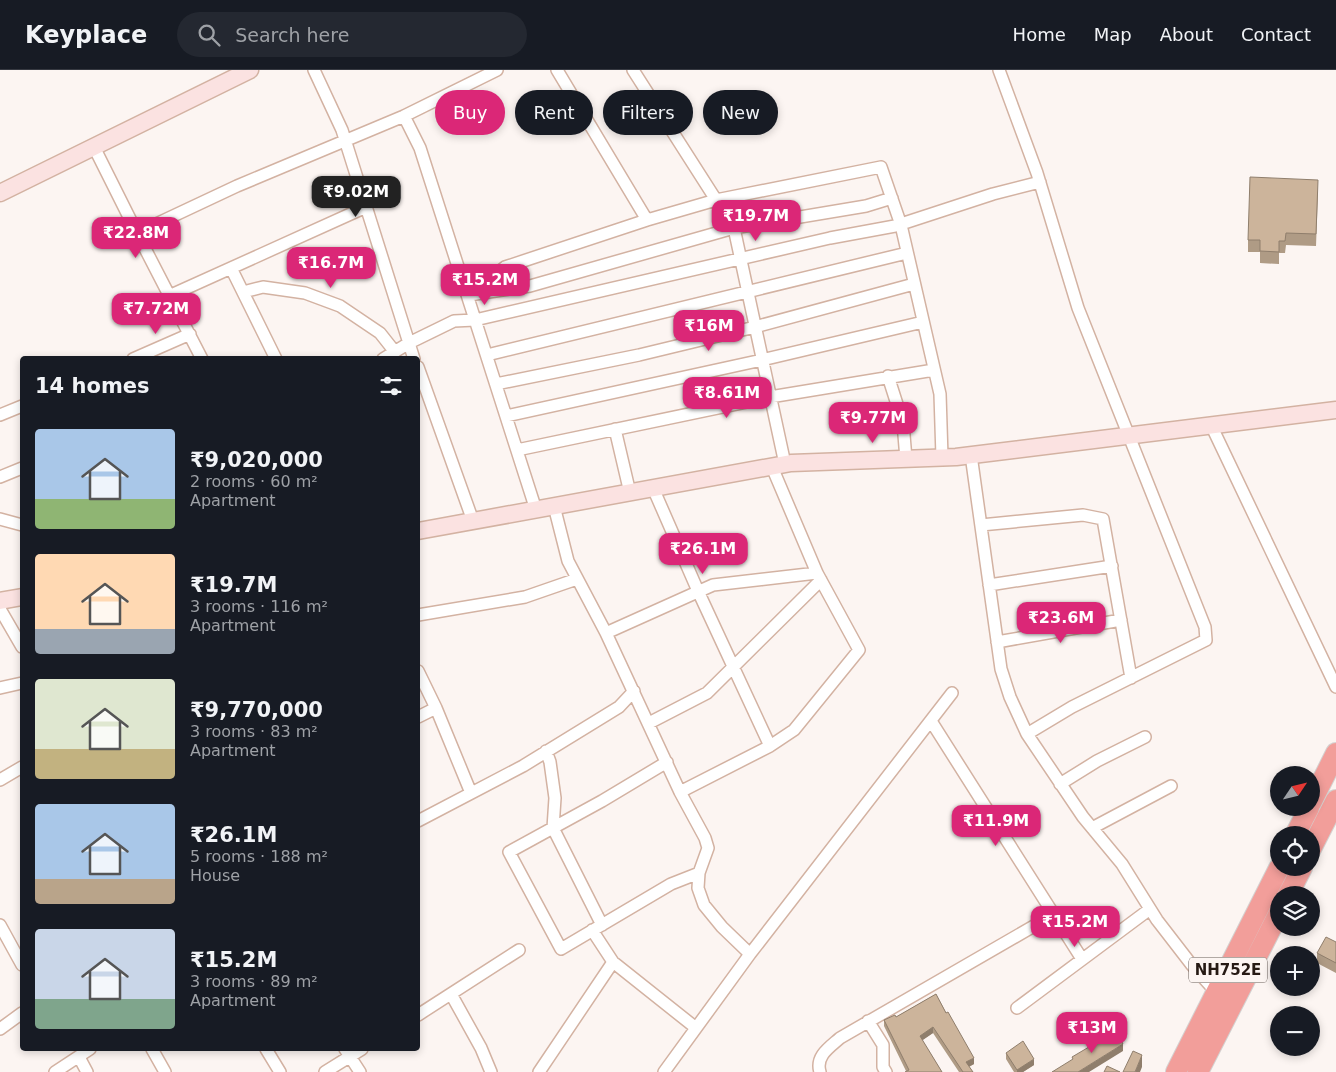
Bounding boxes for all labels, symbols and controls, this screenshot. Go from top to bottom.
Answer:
search box [177,12,527,57]
text: Keyplace [25,21,147,49]
icon: search [195,21,223,49]
text: Search here [235,24,349,46]
text: Home [1013,24,1066,45]
text: Map [1094,24,1132,45]
text: About [1160,24,1213,45]
text: Contact [1241,24,1311,45]
chip: Buy [435,90,505,135]
chip: Rent [515,90,593,135]
chip: Filters [603,90,693,135]
chip: New [703,90,778,135]
pin: ₹9.02M [315,176,397,218]
text: ₹9.02M [323,182,389,201]
pin: ₹19.7M [715,200,797,242]
text: ₹19.7M [723,206,789,225]
pin: ₹22.8M [95,216,177,259]
text: ₹22.8M [103,223,169,242]
pin: ₹16.7M [290,246,372,289]
text: ₹16.7M [298,253,364,272]
pin: ₹15.2M [444,264,526,306]
text: ₹15.2M [452,270,518,289]
pin: ₹7.72M [115,292,197,335]
text: ₹7.72M [123,299,189,318]
pin: ₹16M [679,310,739,352]
text: ₹16M [684,316,734,335]
icon: filters [377,372,405,400]
text: 14 homes [35,374,150,398]
pin: ₹8.61M [686,376,768,419]
text: ₹8.61M [694,383,760,402]
pin: ₹9.77M [832,402,914,444]
text: ₹9.77M [840,408,906,427]
text: ₹9,020,000 [190,448,323,472]
icon: home [75,449,135,509]
text: 2 rooms · 60 m² [190,472,318,491]
text: Apartment [190,491,276,510]
pin: ₹26.1M [662,532,744,575]
text: ₹26.1M [670,539,736,558]
text: ₹19.7M [190,573,277,597]
icon: home [75,574,135,634]
text: 3 rooms · 116 m² [190,597,328,616]
pin: ₹23.6M [1020,602,1102,644]
text: ₹23.6M [1028,608,1094,627]
text: Apartment [190,616,276,635]
text: ₹9,770,000 [190,698,323,722]
icon: home [75,699,135,759]
text: 3 rooms · 83 m² [190,722,318,741]
text: Apartment [190,741,276,760]
north arrow [1270,766,1320,816]
map controls [1270,766,1320,1056]
pin: ₹11.9M [955,804,1037,847]
text: ₹11.9M [963,811,1029,830]
text: ₹26.1M [190,823,277,847]
icon: home [75,824,135,884]
button: locate [1270,826,1320,876]
text: 5 rooms · 188 m² [190,847,328,866]
text: House [190,866,240,885]
button: layers [1270,886,1320,936]
pin: ₹15.2M [1034,906,1116,948]
text: ₹15.2M [1042,912,1108,931]
button: + [1270,946,1320,996]
text: ₹15.2M [190,948,277,972]
icon: home [75,949,135,1009]
road number: NH752E [1189,958,1267,982]
text: 3 rooms · 89 m² [190,972,318,991]
text: Apartment [190,991,276,1010]
button: − [1270,1006,1320,1056]
pin: ₹13M [1062,1012,1122,1054]
text: ₹13M [1067,1018,1117,1037]

